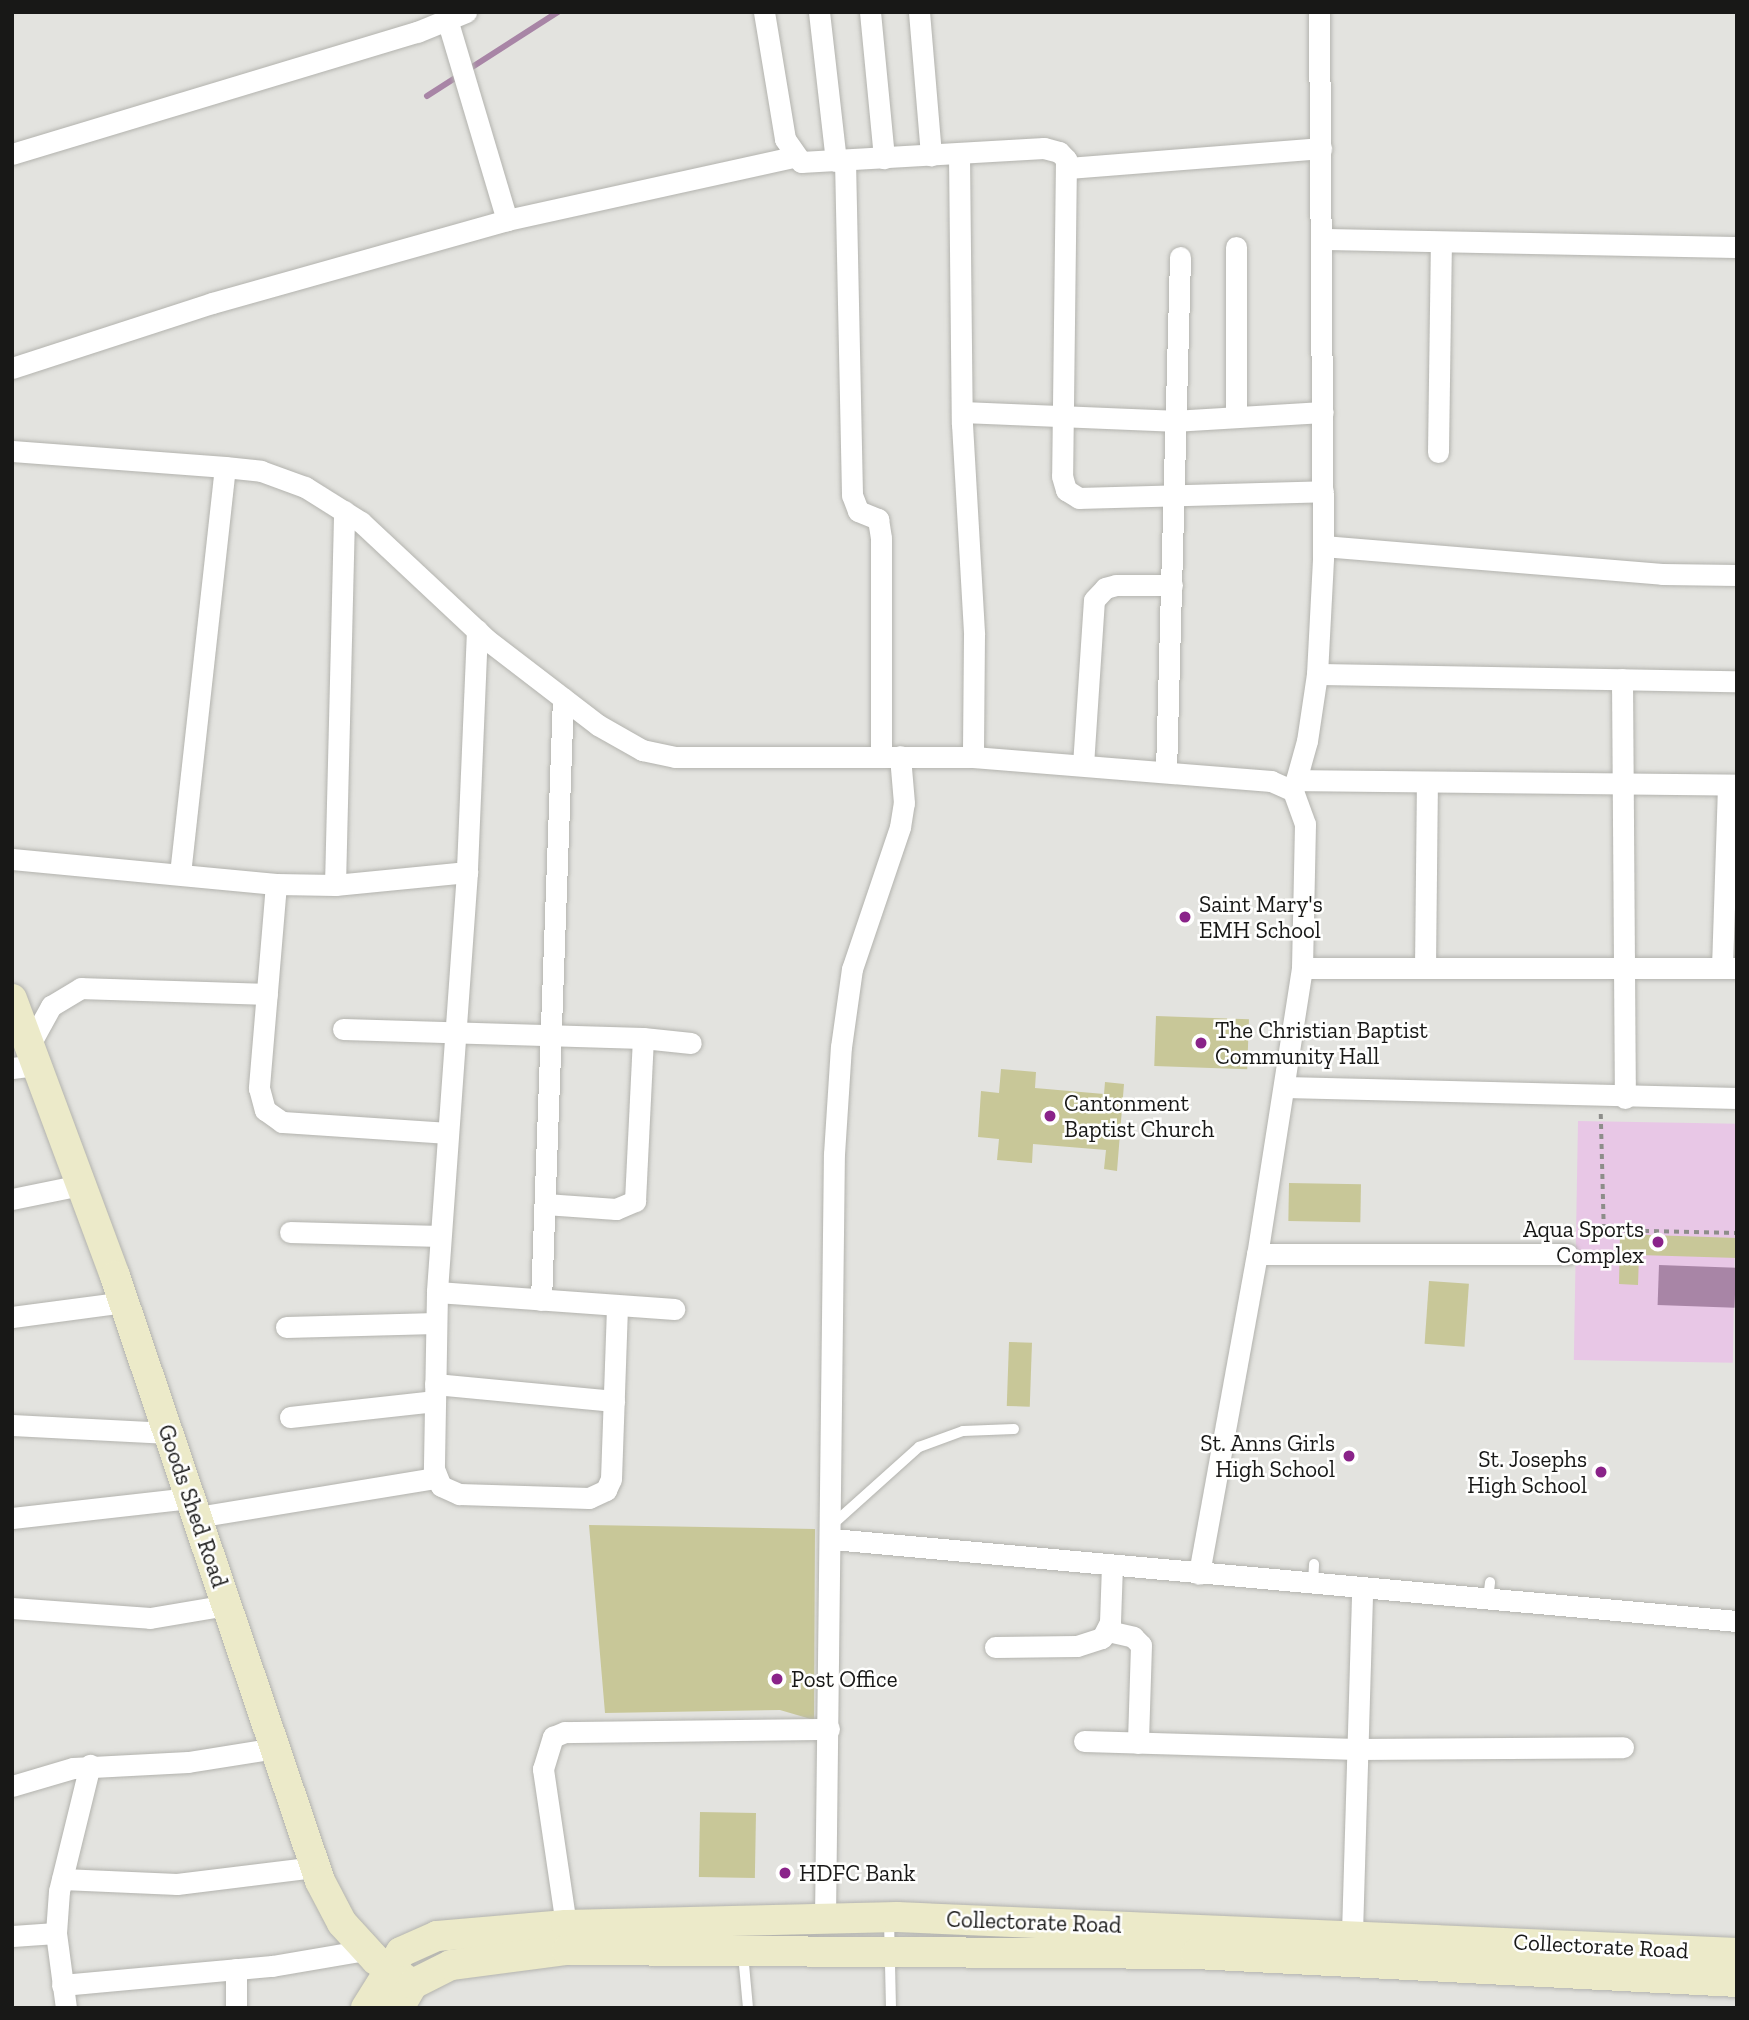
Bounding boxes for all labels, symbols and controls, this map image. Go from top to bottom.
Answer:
place label: Saint Mary's EMH School [1199,890,1323,944]
marker: Saint Mary's EMH School [1177,909,1193,925]
place label: The Christian Baptist Community Hall [1215,1016,1428,1070]
marker: The Christian Baptist Community Hall [1193,1035,1209,1051]
place label: Cantonment Baptist Church [1064,1089,1214,1143]
marker: Cantonment Baptist Church [1042,1108,1058,1124]
place label: Aqua Sports Complex [1523,1215,1644,1269]
marker: Aqua Sports Complex [1650,1234,1666,1250]
street label: Goods Shed Road [152,1421,234,1591]
place label: St. Anns Girls High School [1200,1429,1335,1483]
place label: St. Josephs High School [1467,1445,1587,1499]
marker: St. Anns Girls High School [1341,1448,1357,1464]
marker: St. Josephs High School [1593,1464,1609,1480]
place label: Post Office [791,1665,897,1693]
marker: Post Office [769,1671,785,1687]
place label: HDFC Bank [799,1859,915,1887]
marker: HDFC Bank [777,1865,793,1881]
street label: Collectorate Road [946,1905,1122,1939]
street label: Collectorate Road [1513,1928,1689,1964]

